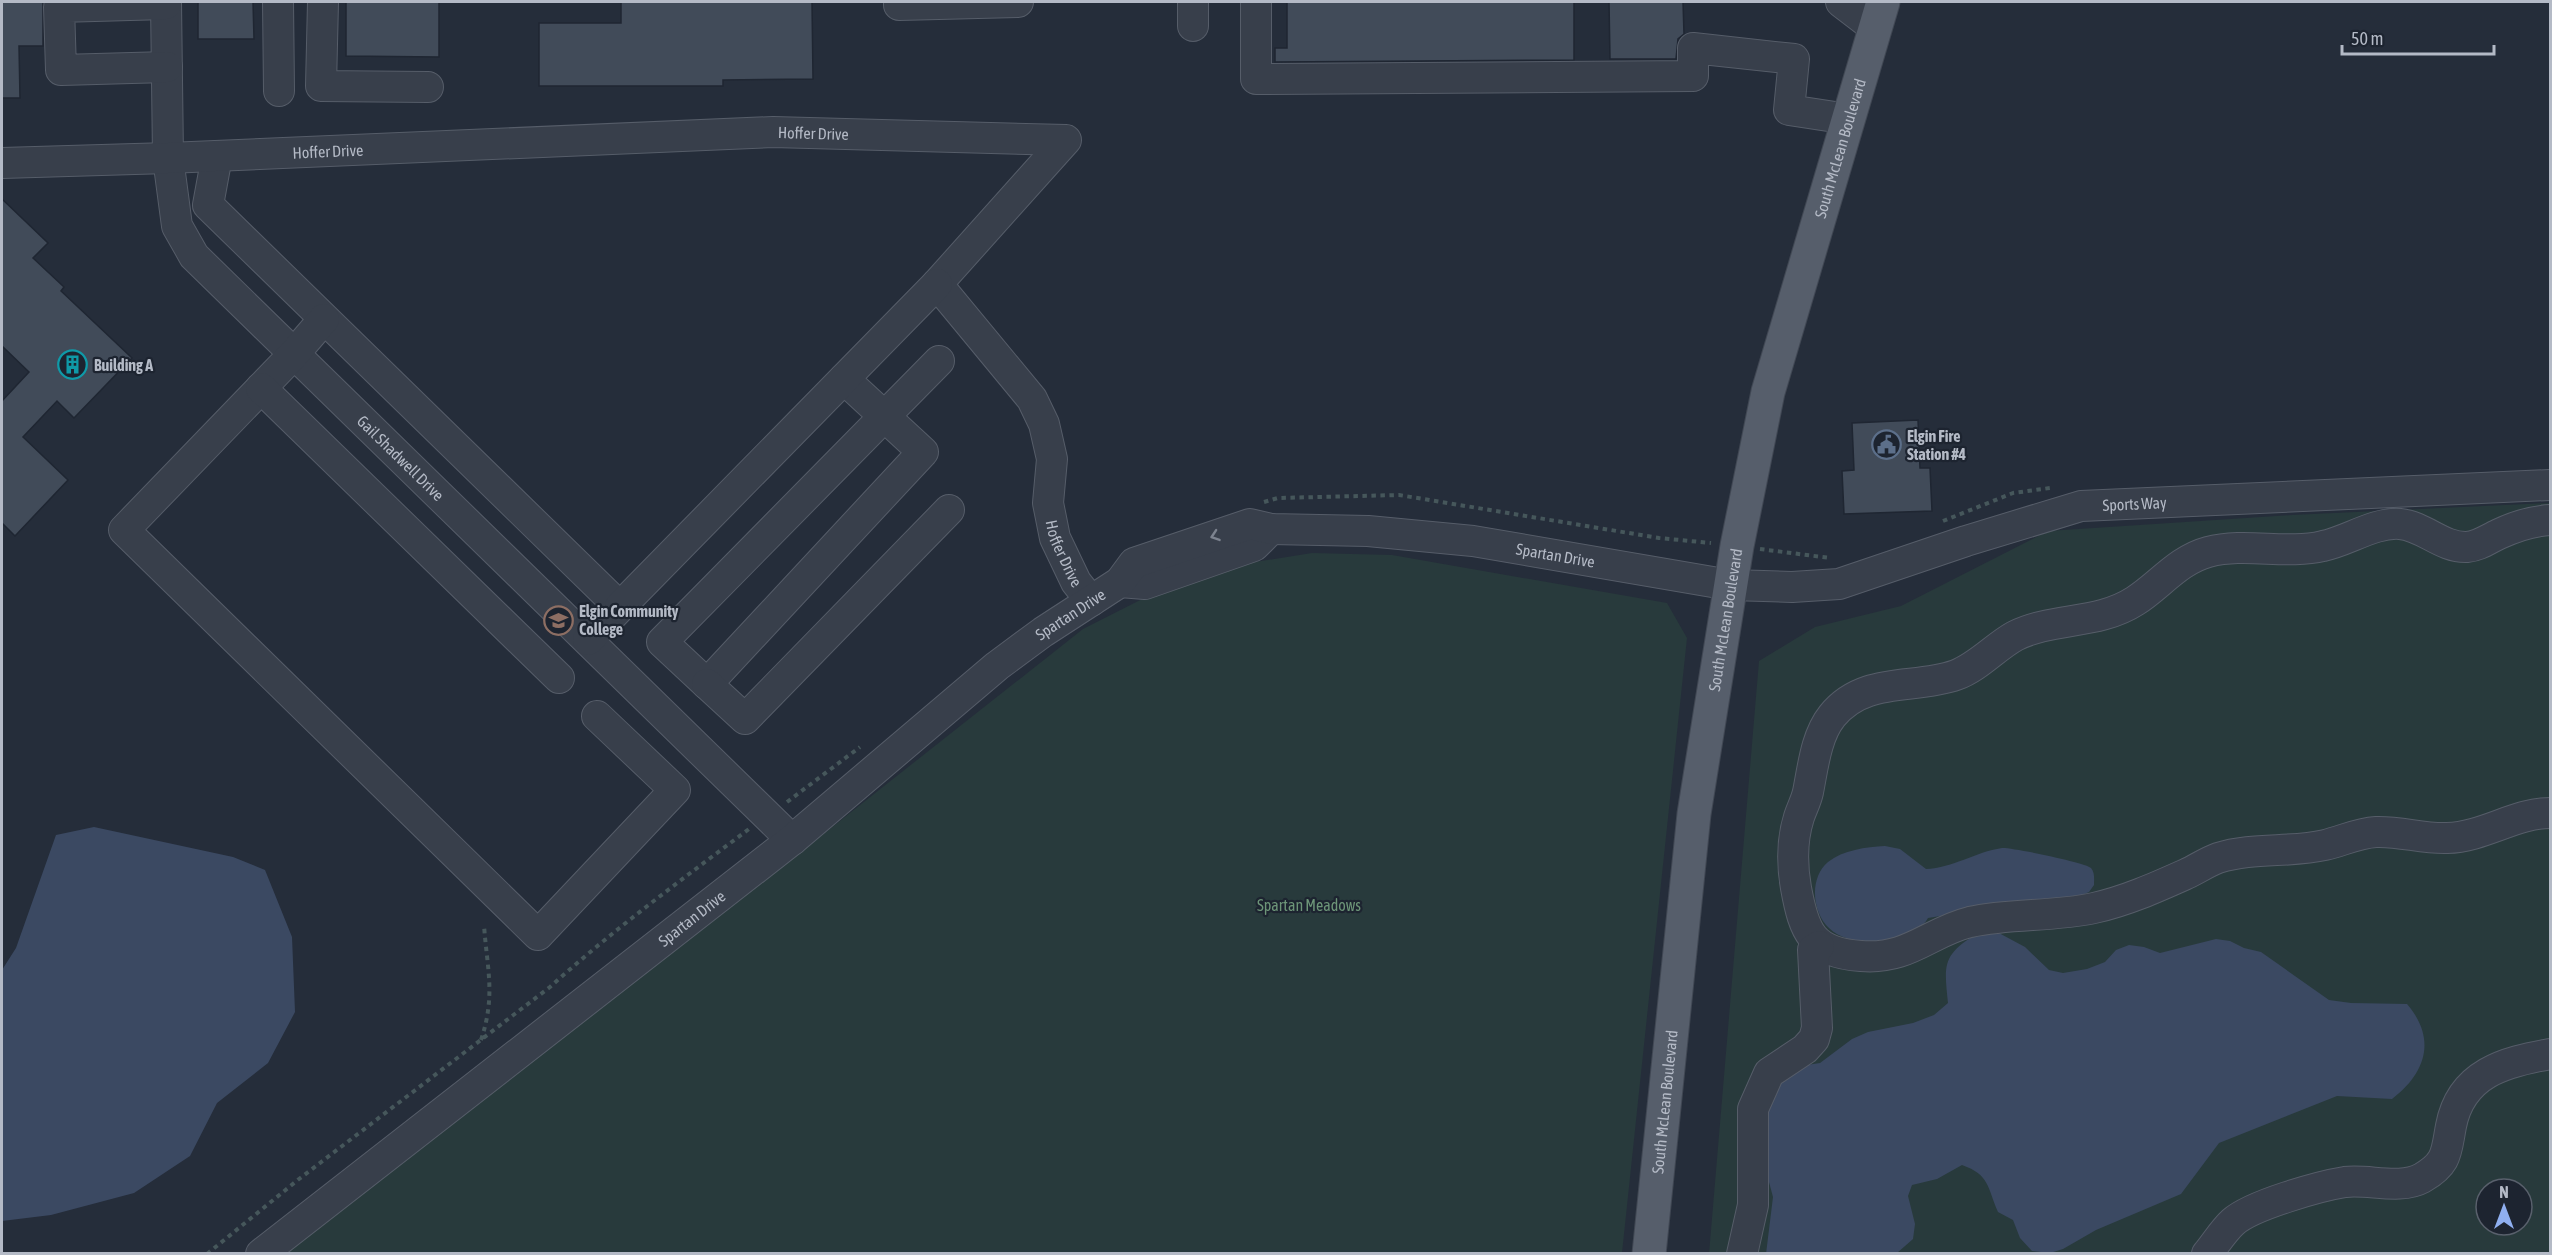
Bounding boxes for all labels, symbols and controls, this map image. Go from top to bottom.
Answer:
scale bar [2342,18,2494,56]
text: 50 m [2351,28,2383,49]
street label: South McLean Boulevard [1811,76,1869,220]
street label: Hoffer Drive [778,123,849,143]
street label: Hoffer Drive [292,141,364,162]
building icon: Building A [57,349,89,381]
place label: Building A [94,356,153,374]
street label: Gail Shadwell Drive [354,412,448,504]
place label: Elgin Fire Station #4 [1907,427,1967,463]
public building icon: Elgin Fire Station #4 [1870,429,1902,461]
street label: Sports Way [2102,493,2167,515]
street label: Hoffer Drive [1043,518,1085,591]
one-way arrow [1210,529,1221,541]
street label: Spartan Drive [1515,540,1596,571]
street label: South McLean Boulevard [1705,547,1745,692]
street label: Spartan Drive [1032,585,1109,643]
place label: Elgin Community College [579,602,679,638]
school or university icon: Elgin Community College [542,604,574,636]
street label: Spartan Drive [655,887,728,950]
park label: Spartan Meadows [1257,896,1361,915]
street label: South McLean Boulevard [1648,1029,1681,1175]
north arrow [2474,1177,2534,1237]
text: N [2499,1183,2509,1201]

